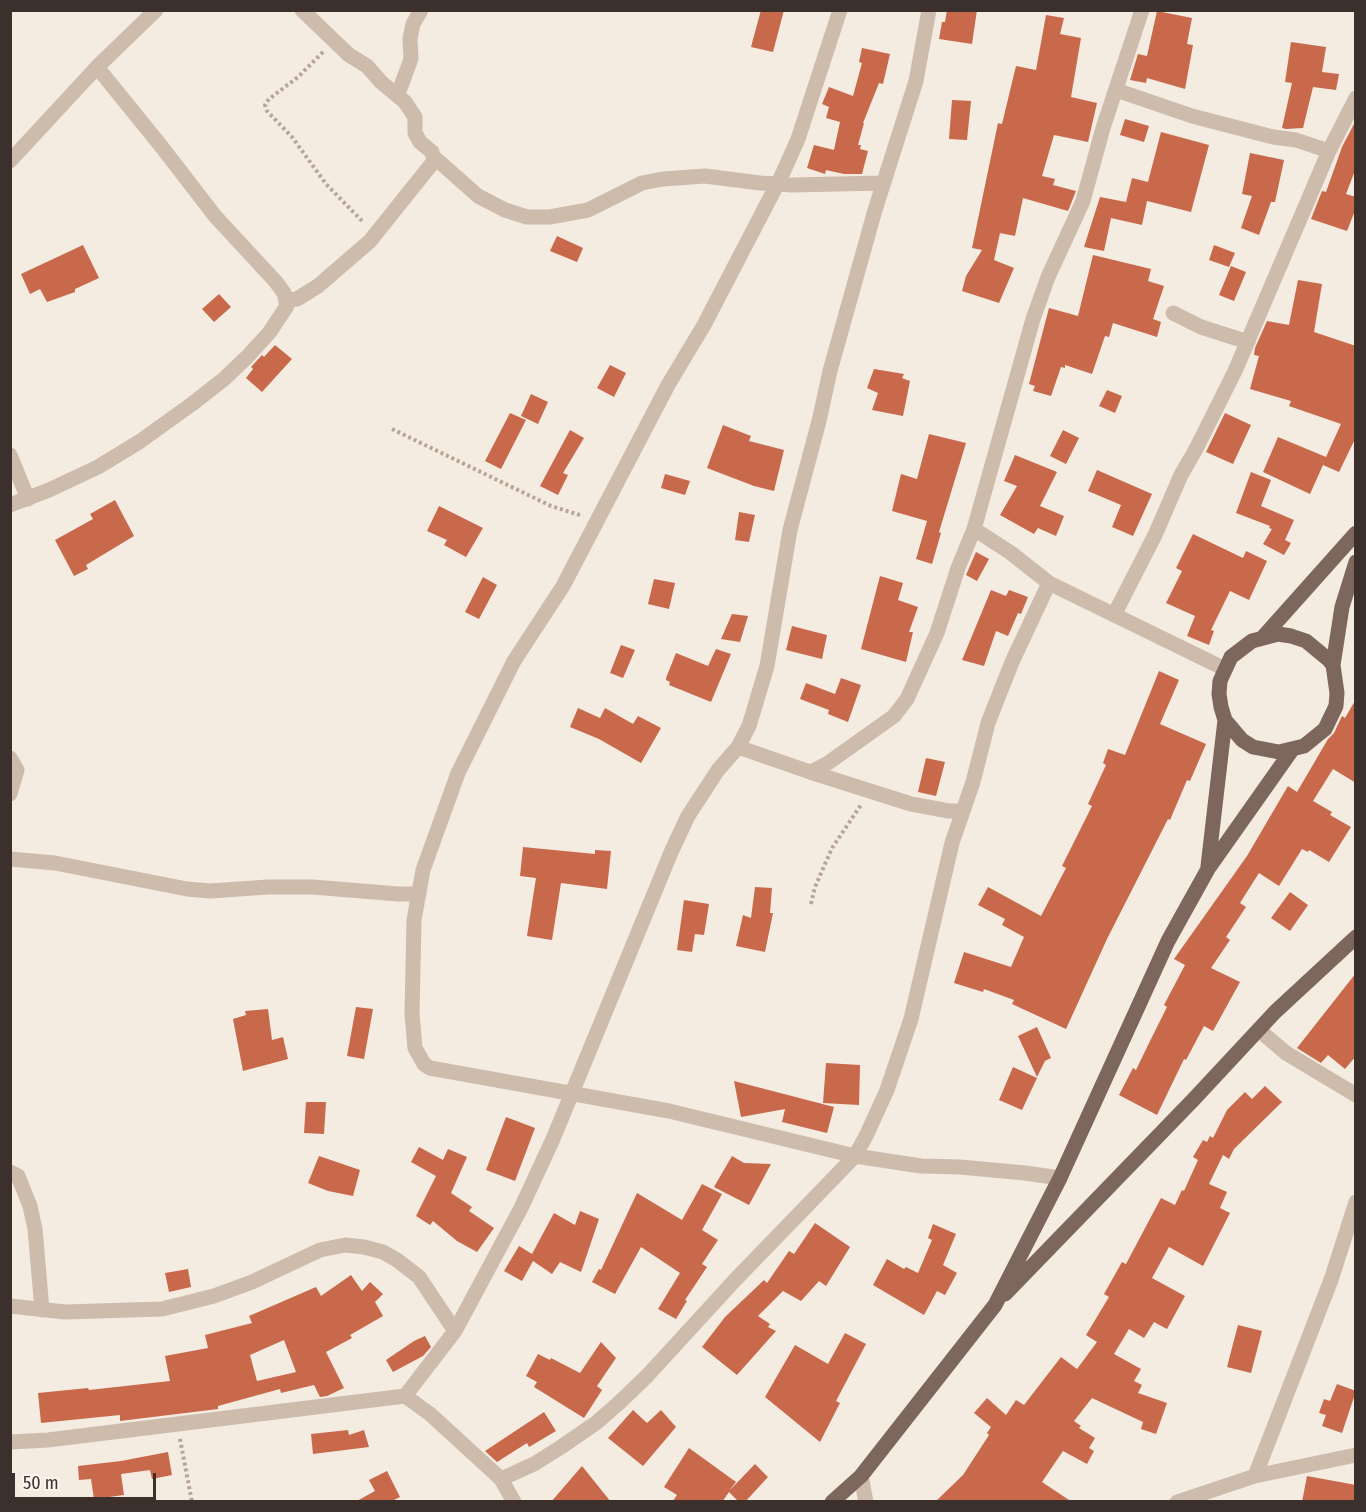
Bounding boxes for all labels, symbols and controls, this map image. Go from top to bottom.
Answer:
scale bar [15,1461,159,1499]
text: 50 m [23,1472,59,1494]

